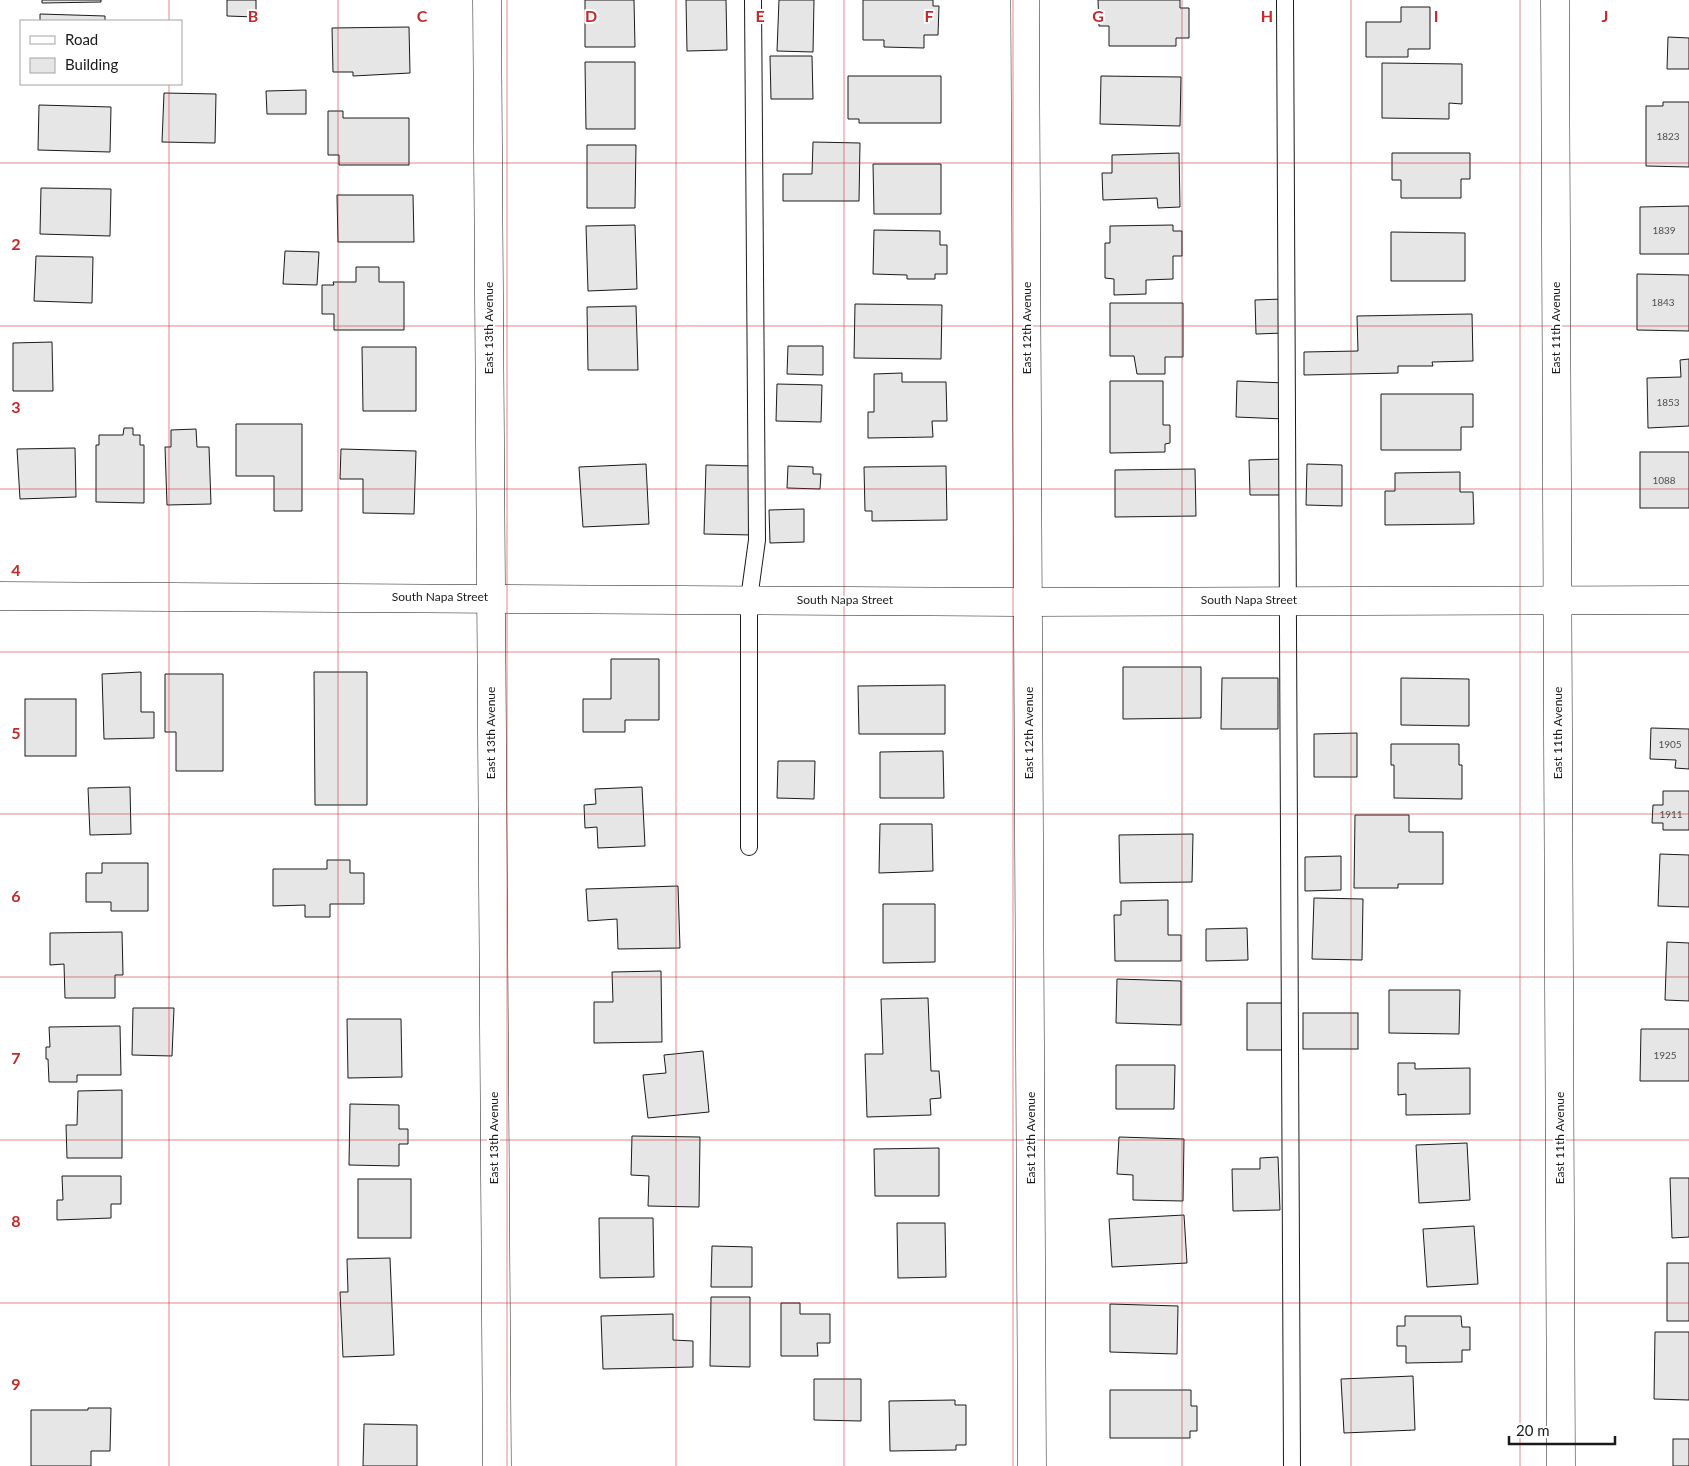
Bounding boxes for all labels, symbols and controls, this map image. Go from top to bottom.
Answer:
text: B [248,6,258,25]
text: C [417,6,428,25]
text: D [585,6,597,25]
text: E [755,6,765,25]
text: F [924,6,934,25]
text: G [1092,6,1104,25]
text: H [1261,6,1273,25]
text: I [1434,6,1438,25]
text: J [1602,6,1608,25]
legend [20,20,182,85]
text: Road [65,30,98,48]
text: Building [65,55,118,73]
house number: 1823 [1656,130,1680,142]
house number: 1839 [1652,224,1676,236]
text: 2 [11,234,21,253]
street label: East 13th Avenue [481,282,496,374]
street label: East 12th Avenue [1019,282,1034,374]
street label: East 11th Avenue [1548,282,1563,374]
house number: 1843 [1651,296,1675,308]
house number: 1853 [1656,396,1680,408]
text: 3 [11,397,21,416]
house number: 1088 [1652,474,1676,486]
text: 4 [11,560,21,579]
street label: South Napa Street [392,589,489,604]
street label: South Napa Street [797,592,894,607]
street label: South Napa Street [1201,592,1298,607]
street label: East 13th Avenue [483,687,498,779]
street label: East 12th Avenue [1021,687,1036,779]
street label: East 11th Avenue [1550,687,1565,779]
text: 5 [11,723,21,742]
house number: 1905 [1658,738,1682,750]
house number: 1911 [1659,808,1683,820]
text: 6 [11,886,21,905]
text: 7 [11,1048,21,1067]
house number: 1925 [1653,1049,1677,1061]
street label: East 13th Avenue [486,1092,501,1184]
street label: East 12th Avenue [1023,1092,1038,1184]
street label: East 11th Avenue [1552,1092,1567,1184]
text: 8 [11,1211,21,1230]
text: 9 [11,1374,21,1393]
scale bar [1509,1414,1615,1446]
text: 20 m [1516,1421,1550,1439]

